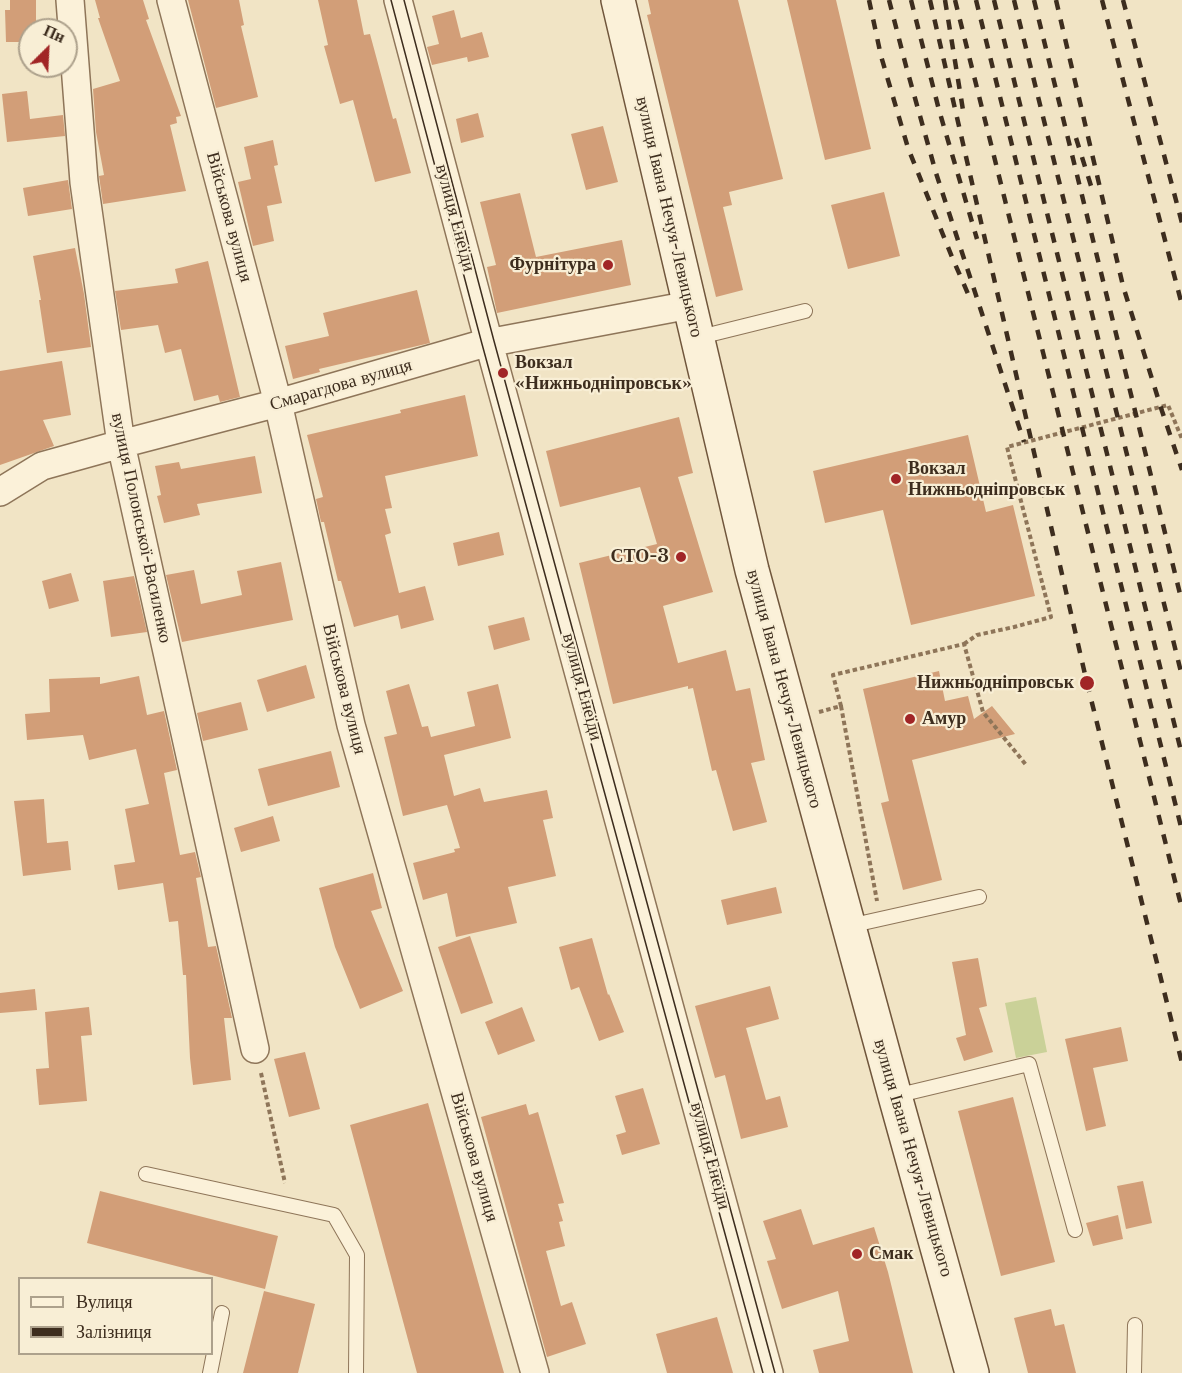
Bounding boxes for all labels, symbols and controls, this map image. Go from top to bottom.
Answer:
north arrow [18,18,78,78]
text: Пн [41,20,68,47]
street label: вулиця Івана Нечуя-Левицького [631,95,707,339]
street label: Військова вулиця [201,150,257,284]
street label: вулиця Енеїди [430,162,480,274]
place label: Фурнітура [510,254,596,276]
marker: Фурнітура [601,258,615,272]
place label: Вокзал «Нижньодніпровськ» [515,352,692,394]
street label: Смарагдова вулиця [267,354,415,416]
marker: Вокзал «Нижньодніпровськ» [496,366,510,380]
street label: вулиця Полонської-Василенко [106,411,176,645]
place label: Вокзал Нижньодніпровськ [908,458,1065,500]
marker: Вокзал Нижньодніпровськ [889,472,903,486]
place label: СТО-3 [611,546,669,568]
marker: СТО-3 [674,550,688,564]
street label: вулиця Івана Нечуя-Левицького [742,567,826,811]
street label: Військова вулиця [317,622,371,756]
street label: вулиця Енеїди [557,631,607,743]
place label: Нижньодніпровськ [917,672,1074,694]
marker: Нижньодніпровськ [1078,674,1096,692]
place label: Амур [922,708,966,730]
marker: Амур [903,712,917,726]
street label: вулиця Івана Нечуя-Левицького [869,1037,957,1279]
street label: Військова вулиця [445,1090,503,1224]
street label: вулиця Енеїди [685,1100,735,1212]
place label: Смак [869,1243,914,1265]
marker: Смак [850,1247,864,1261]
legend [18,1277,213,1355]
text: Вулиця [76,1291,133,1313]
text: Залізниця [76,1321,151,1343]

